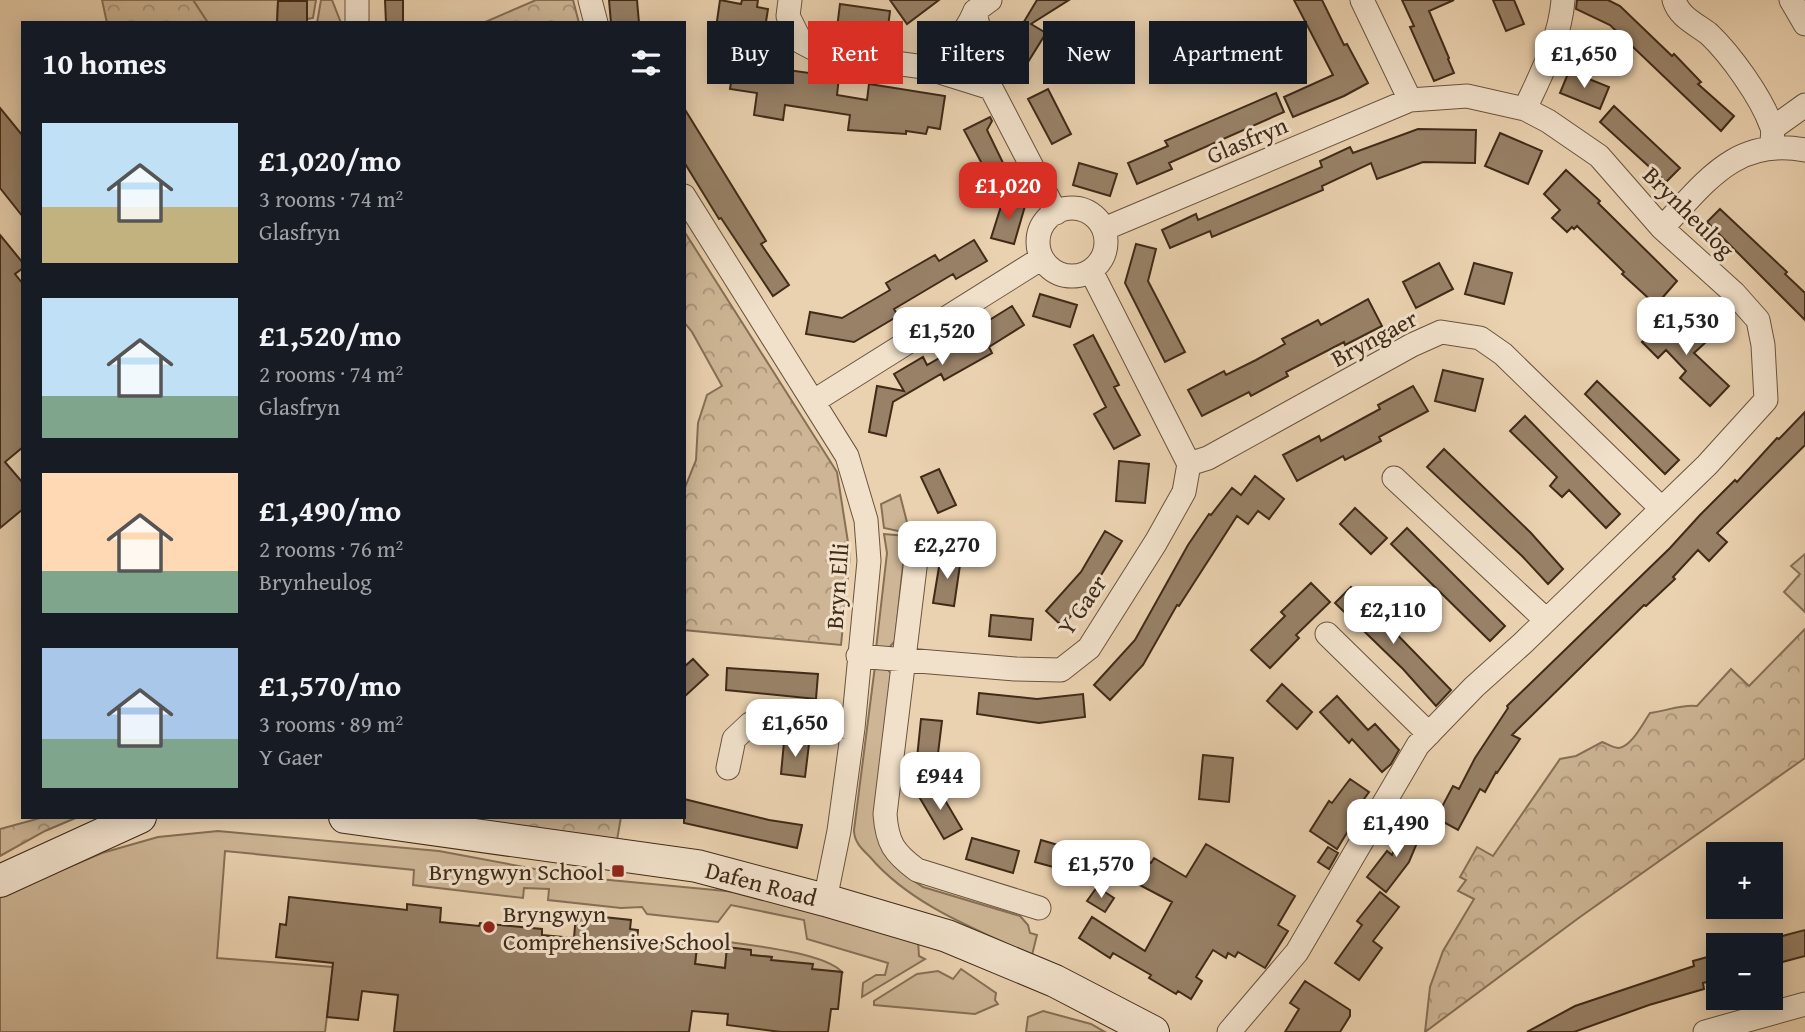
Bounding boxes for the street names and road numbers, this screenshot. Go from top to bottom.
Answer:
street label: Glasfryn [1201,107,1293,173]
street label: Brynheulog [1635,158,1743,266]
street label: Bryngaer [1325,301,1424,375]
street label: Bryn Elli [817,541,857,630]
street label: Y Gaer [1049,568,1115,642]
street label: Dafen Road [702,852,821,915]

